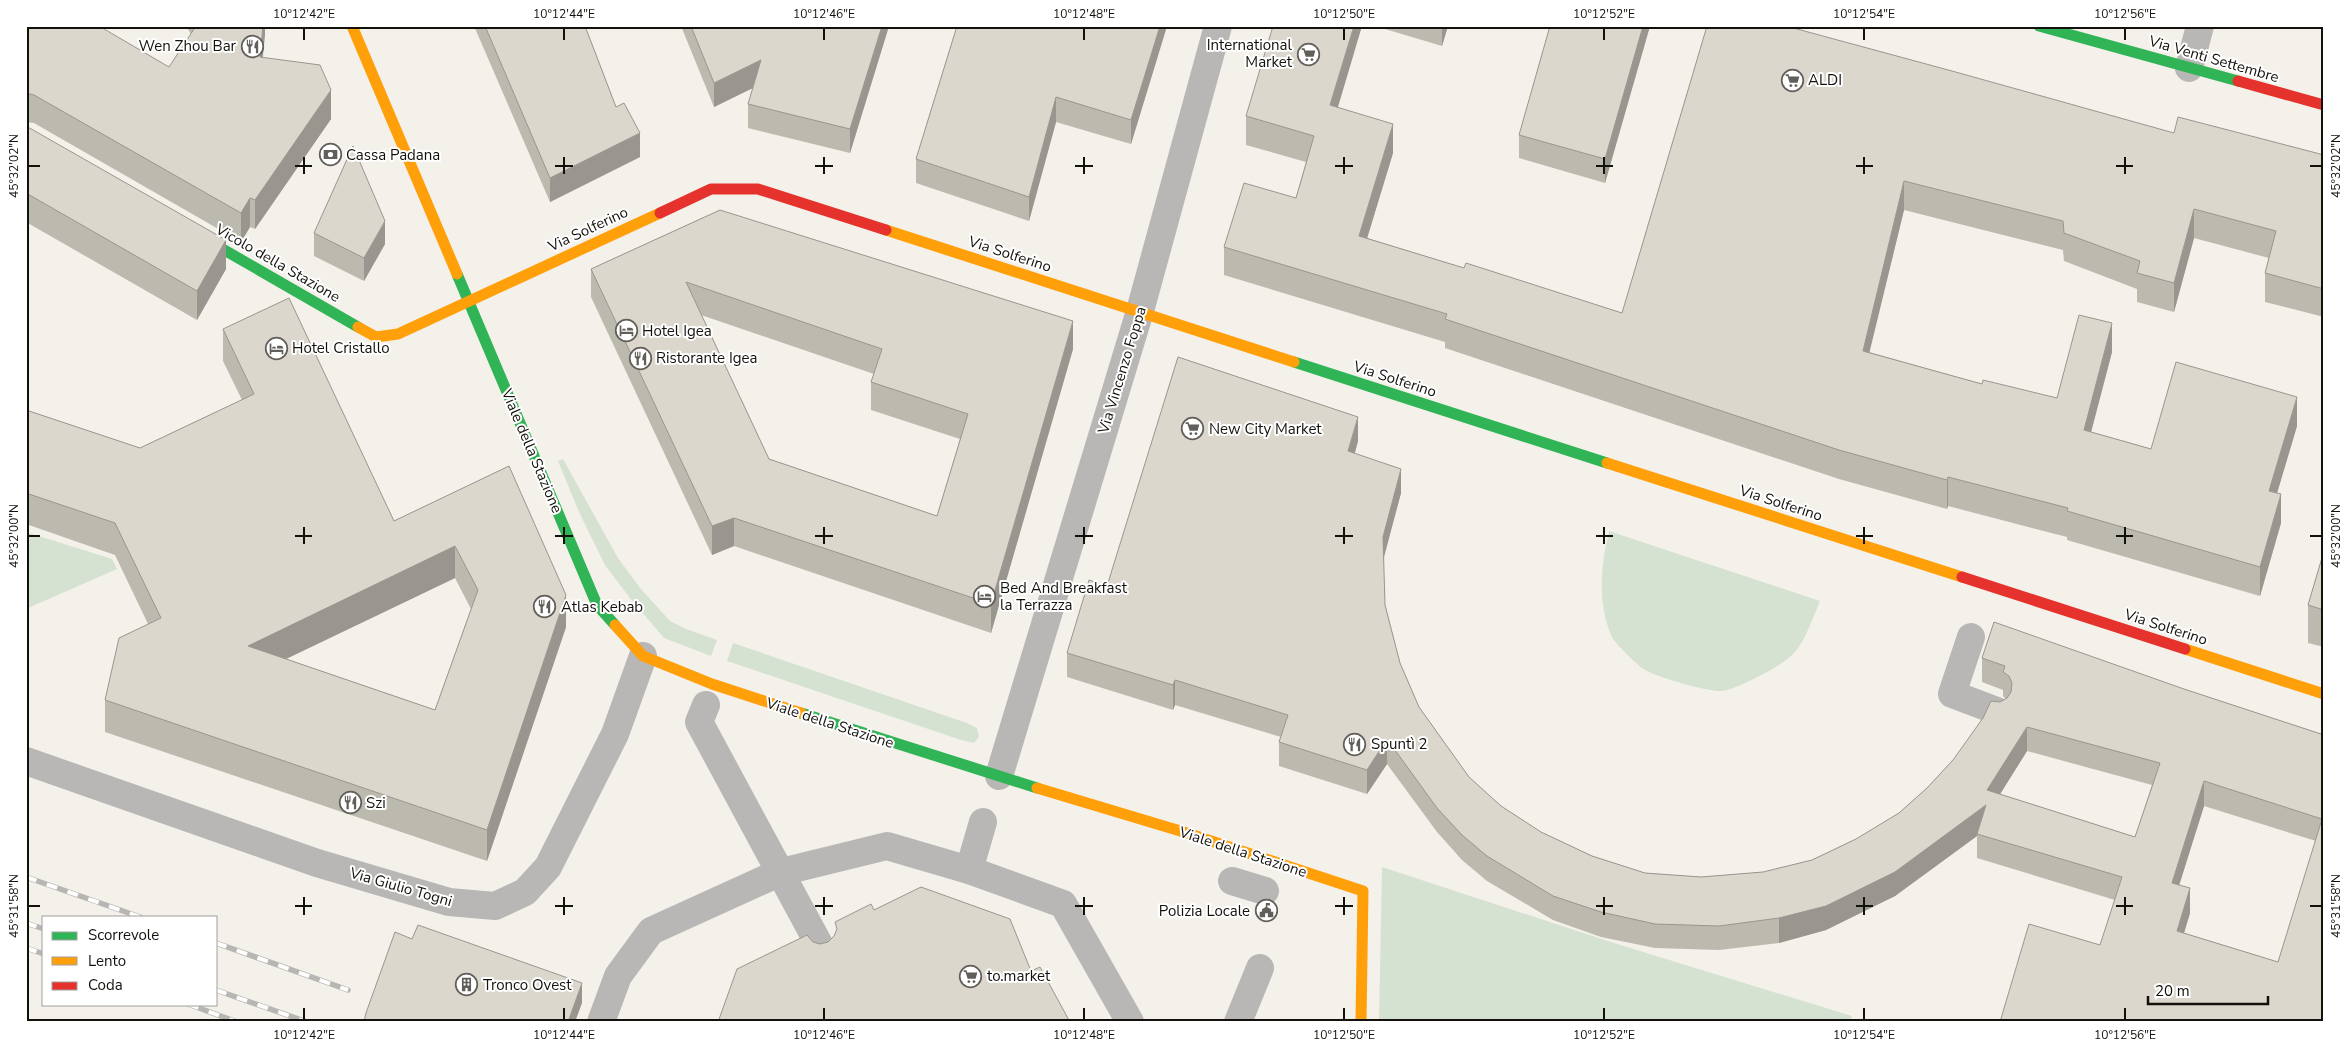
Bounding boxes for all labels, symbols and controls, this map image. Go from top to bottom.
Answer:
text: 10°12'42"E [273,6,335,22]
text: 10°12'44"E [533,6,595,22]
text: 10°12'46"E [793,6,855,22]
text: 10°12'48"E [1053,6,1115,22]
text: 10°12'50"E [1313,6,1375,22]
text: 10°12'52"E [1573,6,1635,22]
text: 10°12'54"E [1833,6,1895,22]
text: 10°12'56"E [2094,6,2156,22]
street label: Via Venti Settembre [2146,31,2281,87]
restaurant icon: Wen Zhou Bar [240,34,264,58]
place label: International Market [1207,35,1293,72]
place label: Wen Zhou Bar [139,36,237,56]
supermarket icon: International Market [1296,42,1320,66]
supermarket icon: ALDI [1780,68,1804,92]
place label: ALDI [1808,70,1842,90]
text: 45°32'02"N [6,134,22,198]
text: 45°32'02"N [2328,134,2344,198]
bank icon: Cassa Padana [318,143,342,167]
place label: Cassa Padana [346,145,440,165]
street label: Via Solferino [544,202,631,257]
street label: Vicolo della Stazione [211,219,344,307]
street label: Via Solferino [965,231,1054,277]
street label: Via Vincenzo Foppa [1093,304,1151,437]
hotel icon: Hotel Igea [614,319,638,343]
place label: Hotel Igea [642,321,712,341]
hotel icon: Hotel Cristallo [264,336,288,360]
place label: Hotel Cristallo [292,338,390,358]
restaurant icon: Ristorante Igea [628,346,652,370]
place label: Ristorante Igea [656,348,758,368]
street label: Via Solferino [1350,356,1439,402]
street label: Viale della Stazione [496,385,567,516]
supermarket icon: New City Market [1181,417,1205,441]
place label: New City Market [1209,419,1322,439]
street label: Via Solferino [1736,480,1825,526]
text: 45°32'00"N [6,504,22,568]
text: 45°32'00"N [2328,504,2344,568]
place label: Bed And Breakfast la Terrazza [1000,578,1128,615]
hotel icon: Bed And Breakfast la Terrazza [972,585,996,609]
restaurant icon: Atlas Kebab [533,595,557,619]
place label: Atlas Kebab [561,597,643,617]
street label: Via Solferino [2121,604,2210,650]
street label: Viale della Stazione [763,693,896,753]
restaurant icon: Spuntì 2 [1343,732,1367,756]
place label: Spuntì 2 [1371,734,1428,754]
restaurant icon: Szi [338,791,362,815]
place label: Szi [366,793,386,813]
street label: Viale della Stazione [1176,822,1309,882]
street label: Via Giulio Togni [347,863,454,911]
text: 45°31'58"N [6,874,22,938]
text: 45°31'58"N [2328,874,2344,938]
public building icon: Polizia Locale [1254,899,1278,923]
place label: Polizia Locale [1159,901,1250,921]
legend [42,916,218,1006]
text: Scorrevole [88,925,159,945]
text: Lento [88,951,126,971]
supermarket icon: to.market [959,964,983,988]
place label: to.market [987,966,1051,986]
building icon: Tronco Ovest [455,973,479,997]
scale bar [2148,973,2268,1005]
text: Coda [88,975,123,995]
place label: Tronco Ovest [483,975,572,995]
text: 20 m [2155,981,2190,1001]
text: 10°12'42"E [273,1027,335,1043]
text: 10°12'44"E [533,1027,595,1043]
text: 10°12'46"E [793,1027,855,1043]
text: 10°12'48"E [1053,1027,1115,1043]
text: 10°12'50"E [1313,1027,1375,1043]
text: 10°12'52"E [1573,1027,1635,1043]
text: 10°12'54"E [1833,1027,1895,1043]
text: 10°12'56"E [2094,1027,2156,1043]

